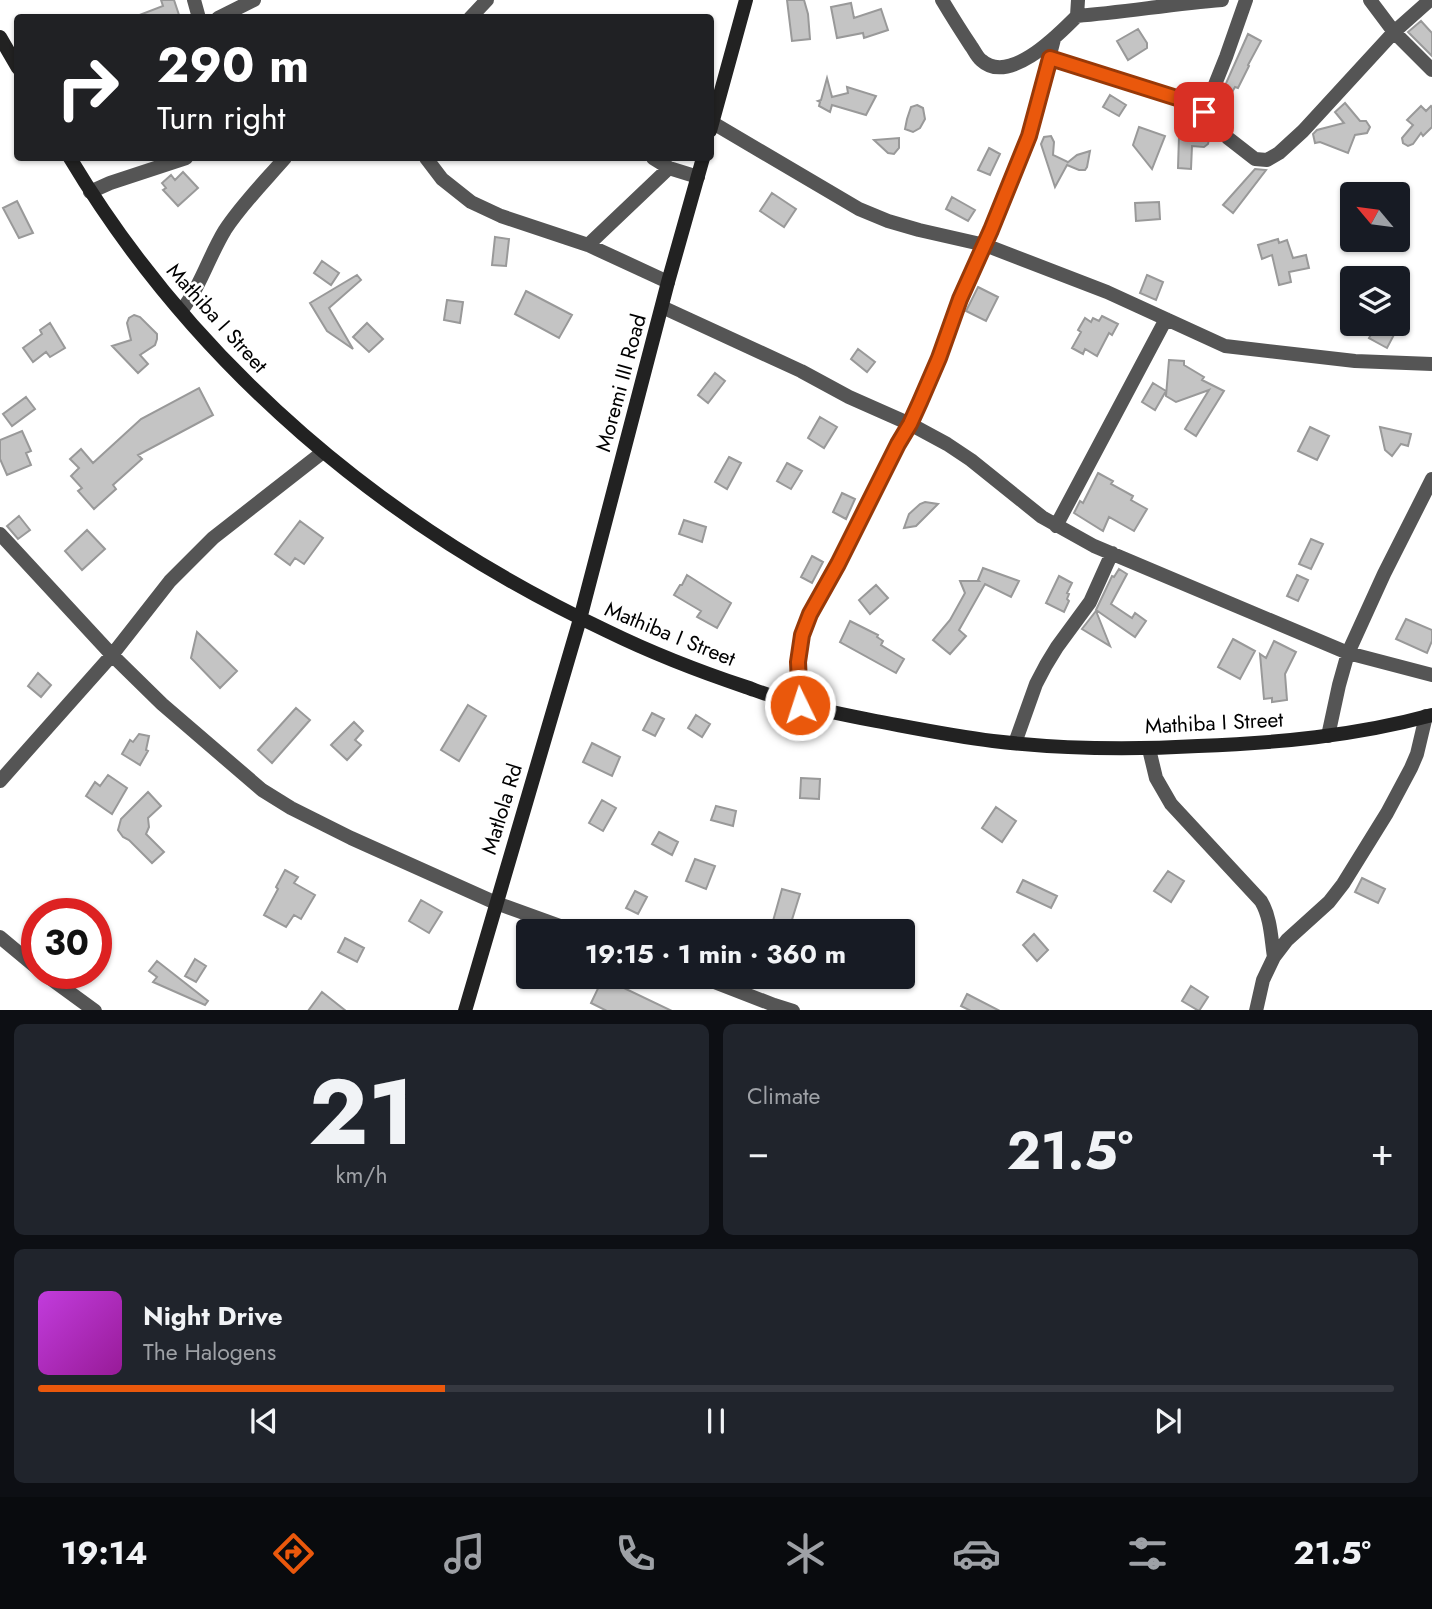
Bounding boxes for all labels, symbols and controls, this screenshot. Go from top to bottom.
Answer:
text: 290 m [157,30,309,100]
icon: right [42,42,133,133]
pin [1174,82,1234,142]
icon: arrive [1185,93,1223,131]
text: Turn right [157,95,286,141]
north arrow [1340,182,1410,252]
map controls [1340,182,1410,336]
street label: Mathiba I Street [159,256,275,380]
button: layers [1340,266,1410,336]
street label: Moremi III Road [588,311,654,455]
street label: Mathiba I Street [600,594,740,674]
position arrow [763,668,837,742]
street label: Mathiba I Street [1144,704,1284,742]
street label: Matlola Rd [474,760,530,858]
speed limit sign: 30 [21,898,112,989]
text: 19:15 · 1 min · 360 m [585,935,846,973]
text: 21 [308,1047,415,1178]
text: Climate [747,1079,820,1113]
text: 21.5° [1007,1113,1133,1189]
text: − [747,1124,769,1179]
text: + [1371,1124,1394,1179]
text: km/h [336,1158,387,1192]
text: Night Drive [143,1297,283,1335]
text: The Halogens [143,1335,276,1369]
icon: previous [245,1402,283,1440]
icon: pause [697,1402,735,1440]
icon: next [1149,1402,1187,1440]
icon: directions [269,1529,318,1578]
icon: music [440,1529,489,1578]
icon: phone [611,1529,660,1578]
icon: climate [781,1529,830,1578]
icon: car [952,1529,1001,1578]
icon: filters [1123,1529,1172,1578]
text: 19:14 [61,1530,147,1576]
text: 21.5° [1293,1530,1371,1576]

